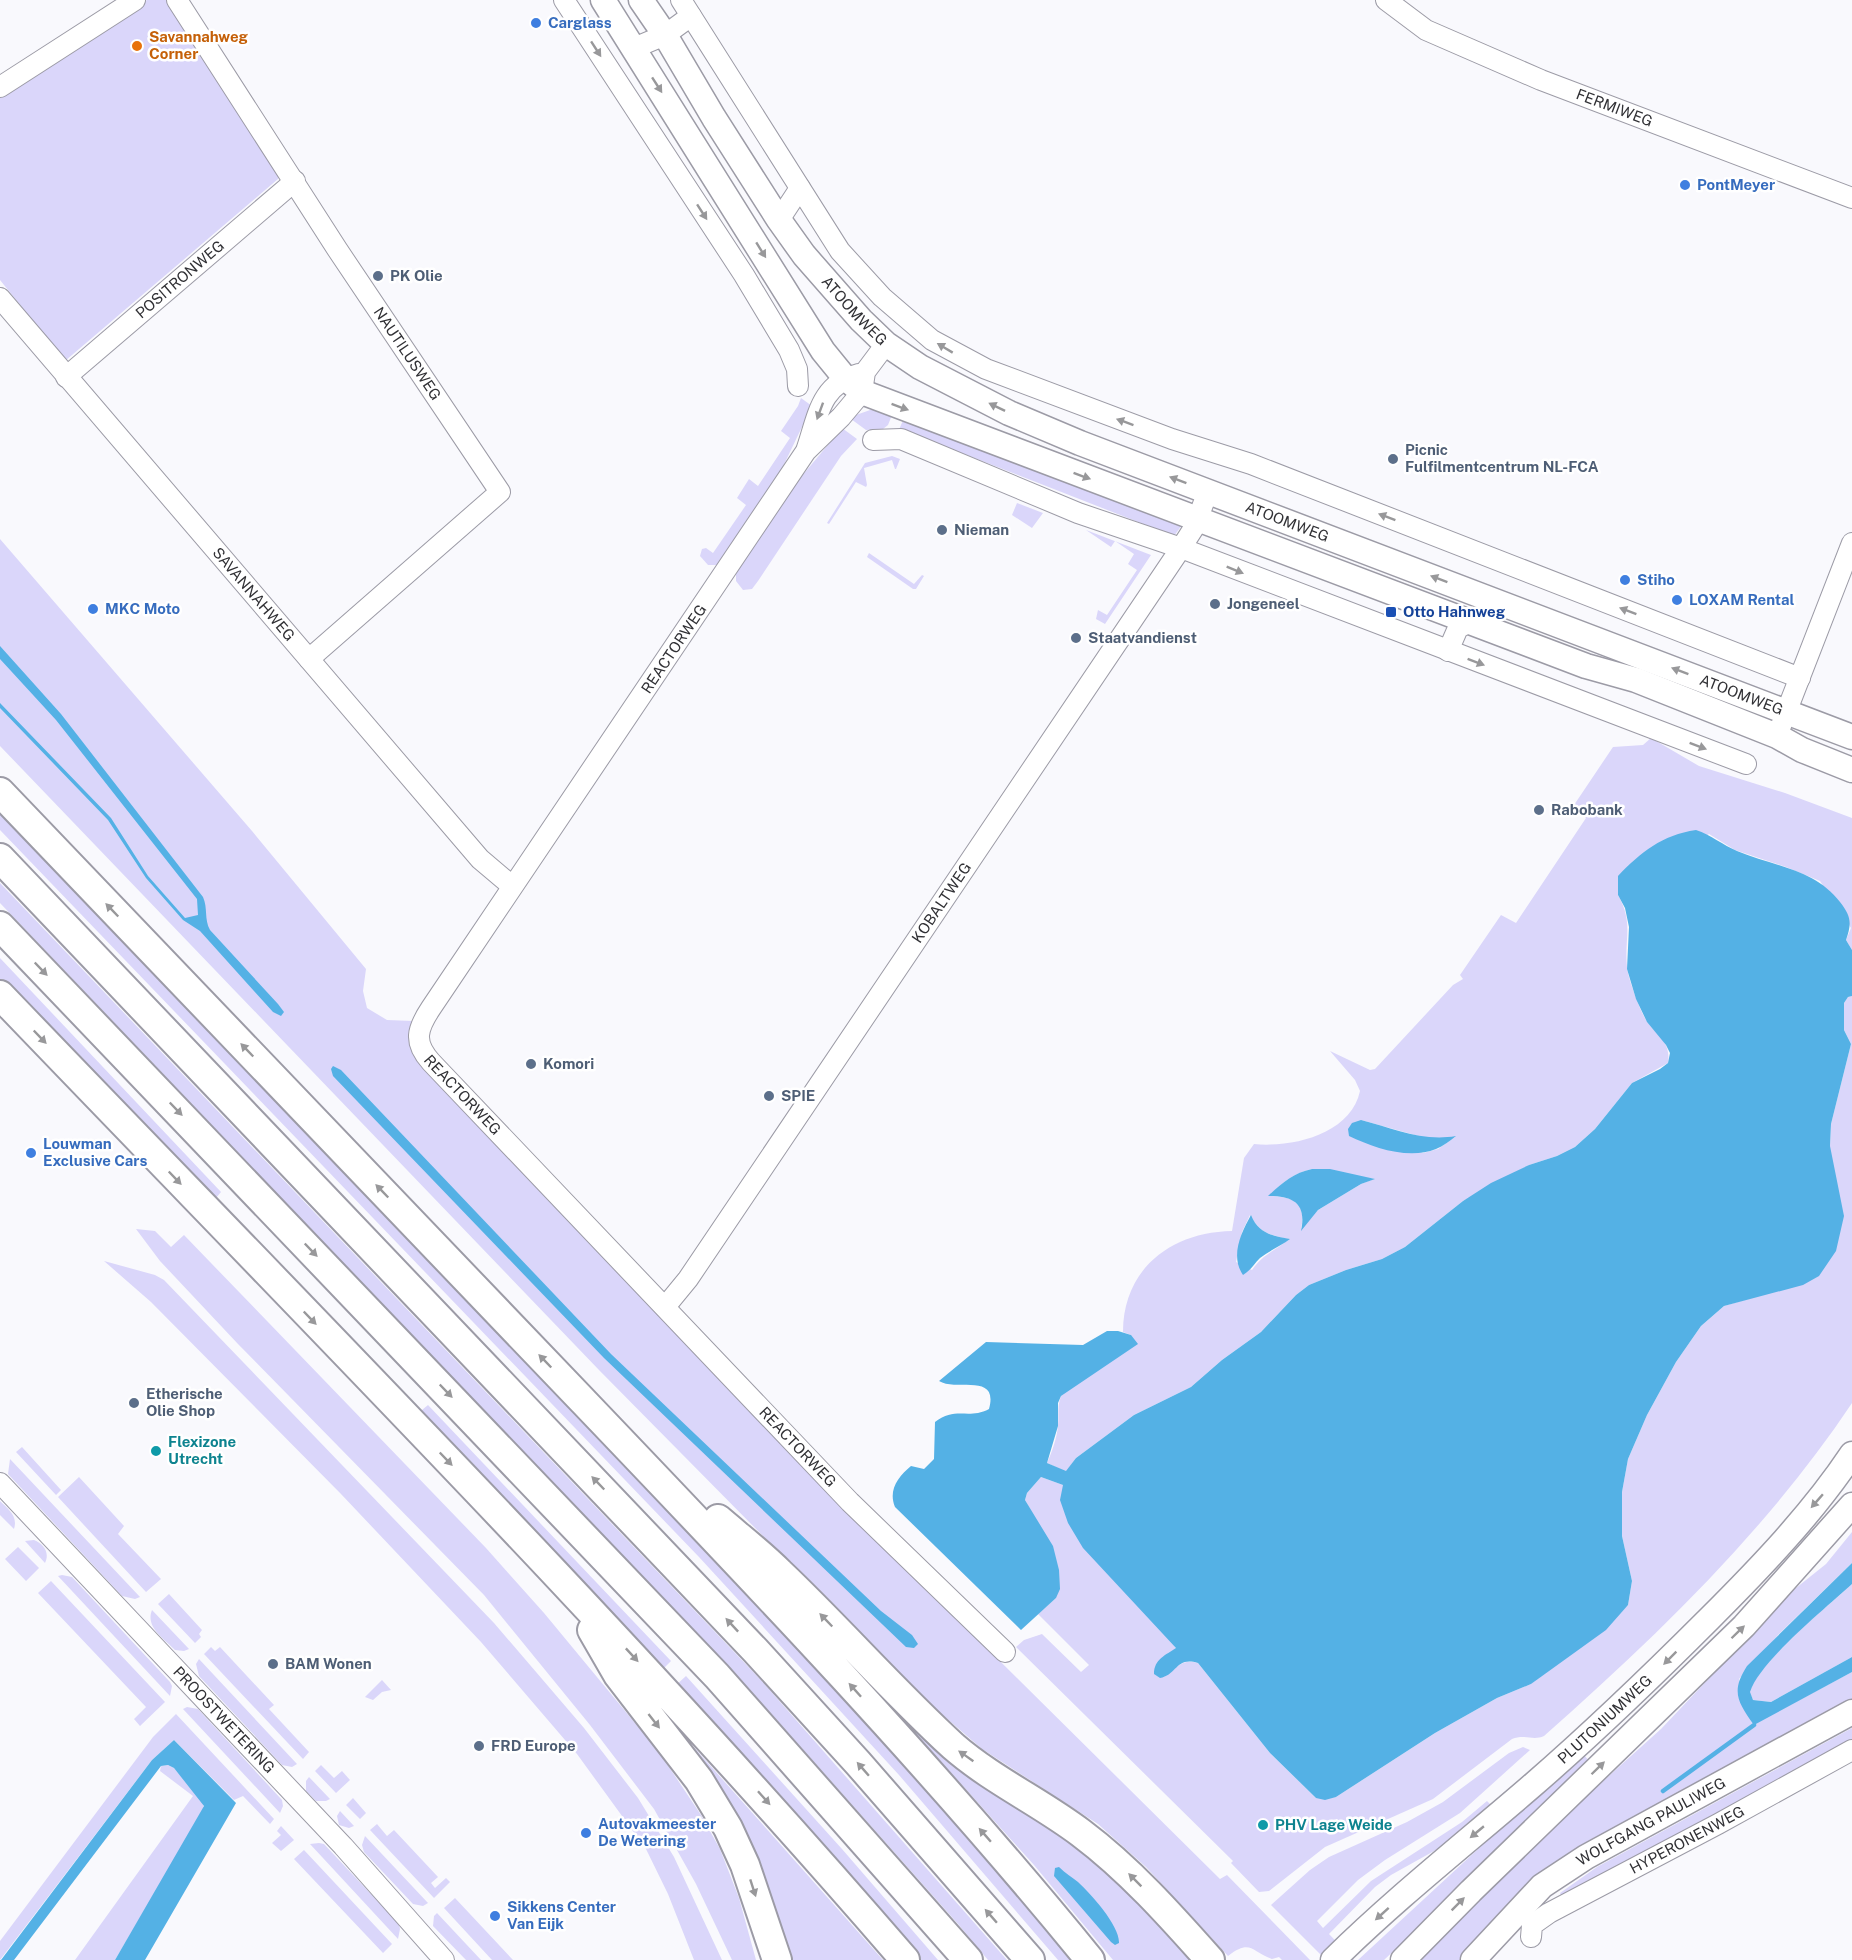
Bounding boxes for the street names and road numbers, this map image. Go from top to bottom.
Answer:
street label: FERMIWEG [1574,85,1655,130]
street label: POSITRONWEG [132,237,227,322]
street label: ATOOMWEG [819,273,891,348]
street label: NAUTILUSWEG [370,304,445,403]
street label: ATOOMWEG [1243,498,1332,545]
street label: SAVANNAHWEG [209,544,298,644]
street label: REACTORWEG [638,601,710,696]
street label: ATOOMWEG [1697,671,1786,718]
street label: KOBALTWEG [908,859,974,946]
street label: REACTORWEG [421,1051,505,1138]
street label: REACTORWEG [756,1403,840,1490]
street label: PROOSTWETERING [170,1663,278,1776]
street label: PLUTONIUMWEG [1554,1671,1655,1767]
street label: WOLFGANG PAULIWEG [1573,1774,1728,1869]
street label: HYPERONENWEG [1627,1802,1747,1877]

